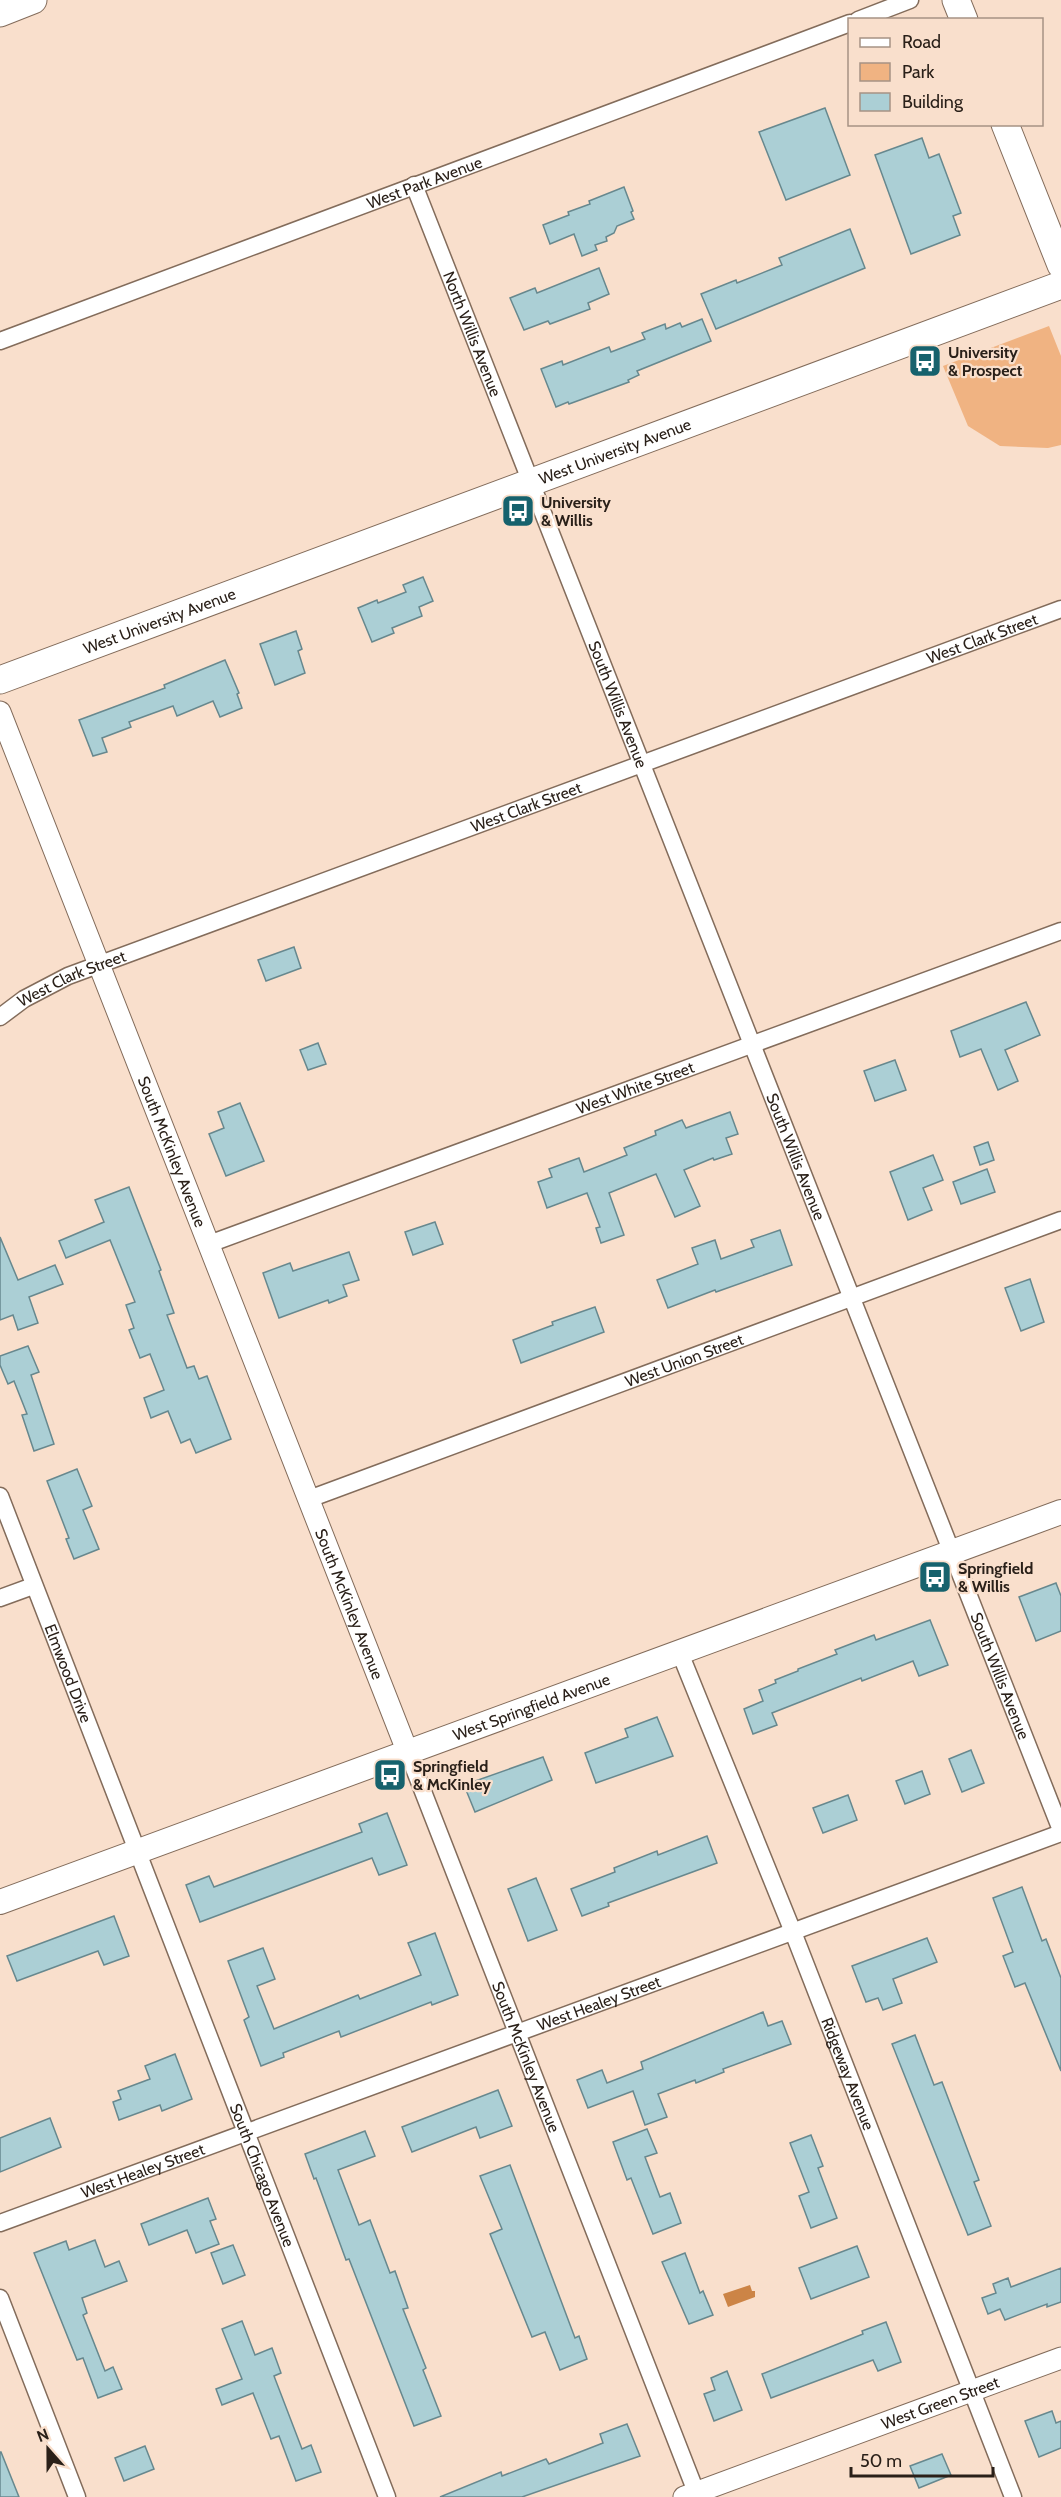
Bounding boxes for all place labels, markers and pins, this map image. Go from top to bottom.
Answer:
bus stop icon: University & Prospect [907,343,943,379]
place label: University & Prospect [948,343,1023,380]
bus stop icon: University & Willis [500,493,536,529]
place label: University & Willis [541,493,611,530]
bus stop icon: Springfield & Willis [917,1559,953,1595]
place label: Springfield & Willis [958,1559,1033,1596]
bus stop icon: Springfield & McKinley [372,1757,408,1793]
place label: Springfield & McKinley [413,1757,491,1794]

